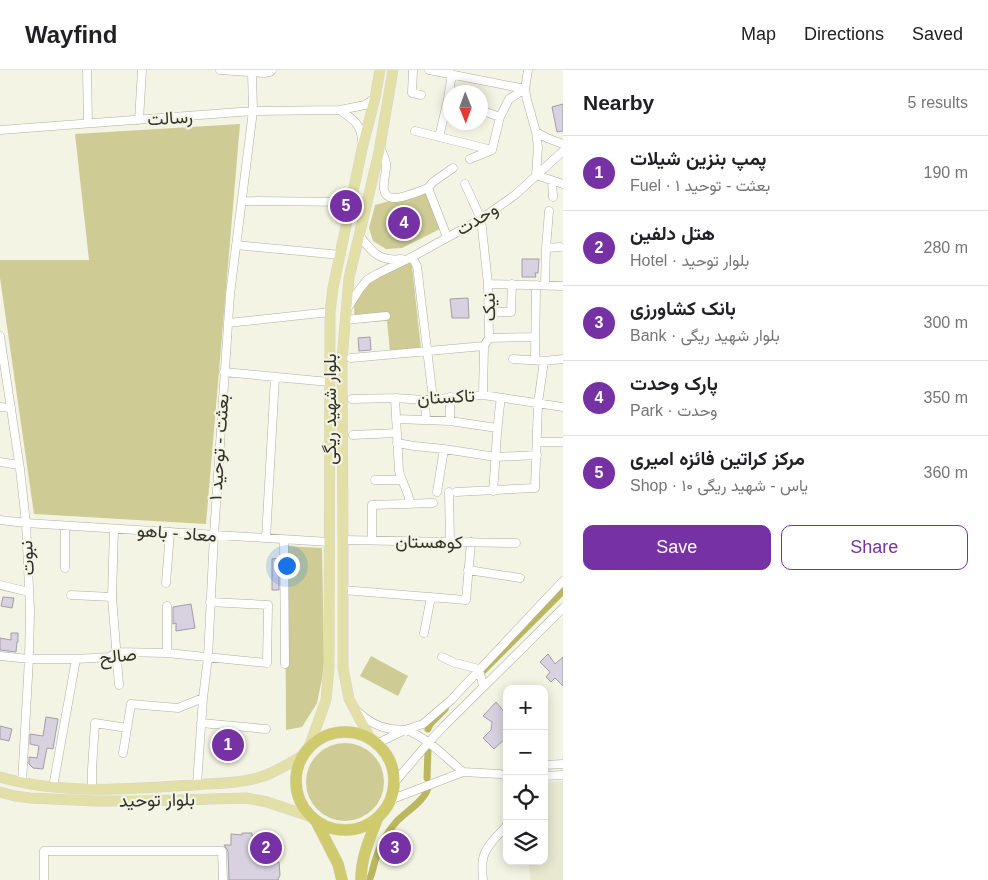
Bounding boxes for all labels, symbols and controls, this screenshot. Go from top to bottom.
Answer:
text: Wayfind [25,21,117,48]
text: Map [741,24,776,44]
text: Directions [804,24,884,44]
text: Saved [912,24,963,44]
north arrow [443,85,488,130]
text: Nearby [583,91,654,114]
text: 5 results [908,94,968,111]
street label: رسالت [147,106,194,131]
text: پمپ بنزین شیلات [630,148,766,169]
text: 1 [595,164,603,181]
text: 190 m [924,164,968,181]
text: Fuel · بعثت - توحید ۱ [630,177,770,194]
pin: 5 [330,187,362,225]
street label: وحدت [452,198,502,240]
pin: 4 [388,204,420,242]
text: هتل دلفین [630,223,715,244]
text: 2 [595,239,603,256]
text: 280 m [924,239,968,256]
text: Hotel · بلوار توحید [630,252,749,269]
street label: نیک [479,293,499,321]
text: بانک کشاورزی [630,298,736,319]
text: 3 [595,314,603,331]
text: 300 m [924,314,968,331]
text: Bank · بلوار شهید ریگی [630,327,780,344]
street label: بلوار شهید ریگی [320,353,341,465]
text: پارک وحدت [630,373,718,394]
street label: تاکستان [417,386,475,408]
text: 4 [595,389,603,406]
text: 350 m [924,389,968,406]
street label: بعثت - توحید ۱ [205,393,234,501]
text: Park · وحدت [630,402,717,419]
text: مرکز کراتین فائزه امیری [630,448,805,469]
text: 5 [595,464,603,481]
text: 360 m [924,464,968,481]
text: Shop · یاس - شهید ریگی ۱۰ [630,477,808,494]
street label: معاد - باهو [136,520,217,547]
button: Save [583,525,771,570]
button: Share [781,525,968,570]
street label: کوهستان [395,531,463,554]
street label: نبوت [16,540,39,576]
your location [274,553,300,579]
street label: صالح [98,644,138,670]
map controls [503,685,548,865]
button: + [503,685,548,730]
pin: 1 [212,726,244,764]
button: − [503,730,548,775]
button: locate [503,775,548,820]
street label: بلوار توحید [119,789,195,812]
button: layers [503,820,548,865]
pin: 2 [250,829,282,867]
pin: 3 [379,829,411,867]

